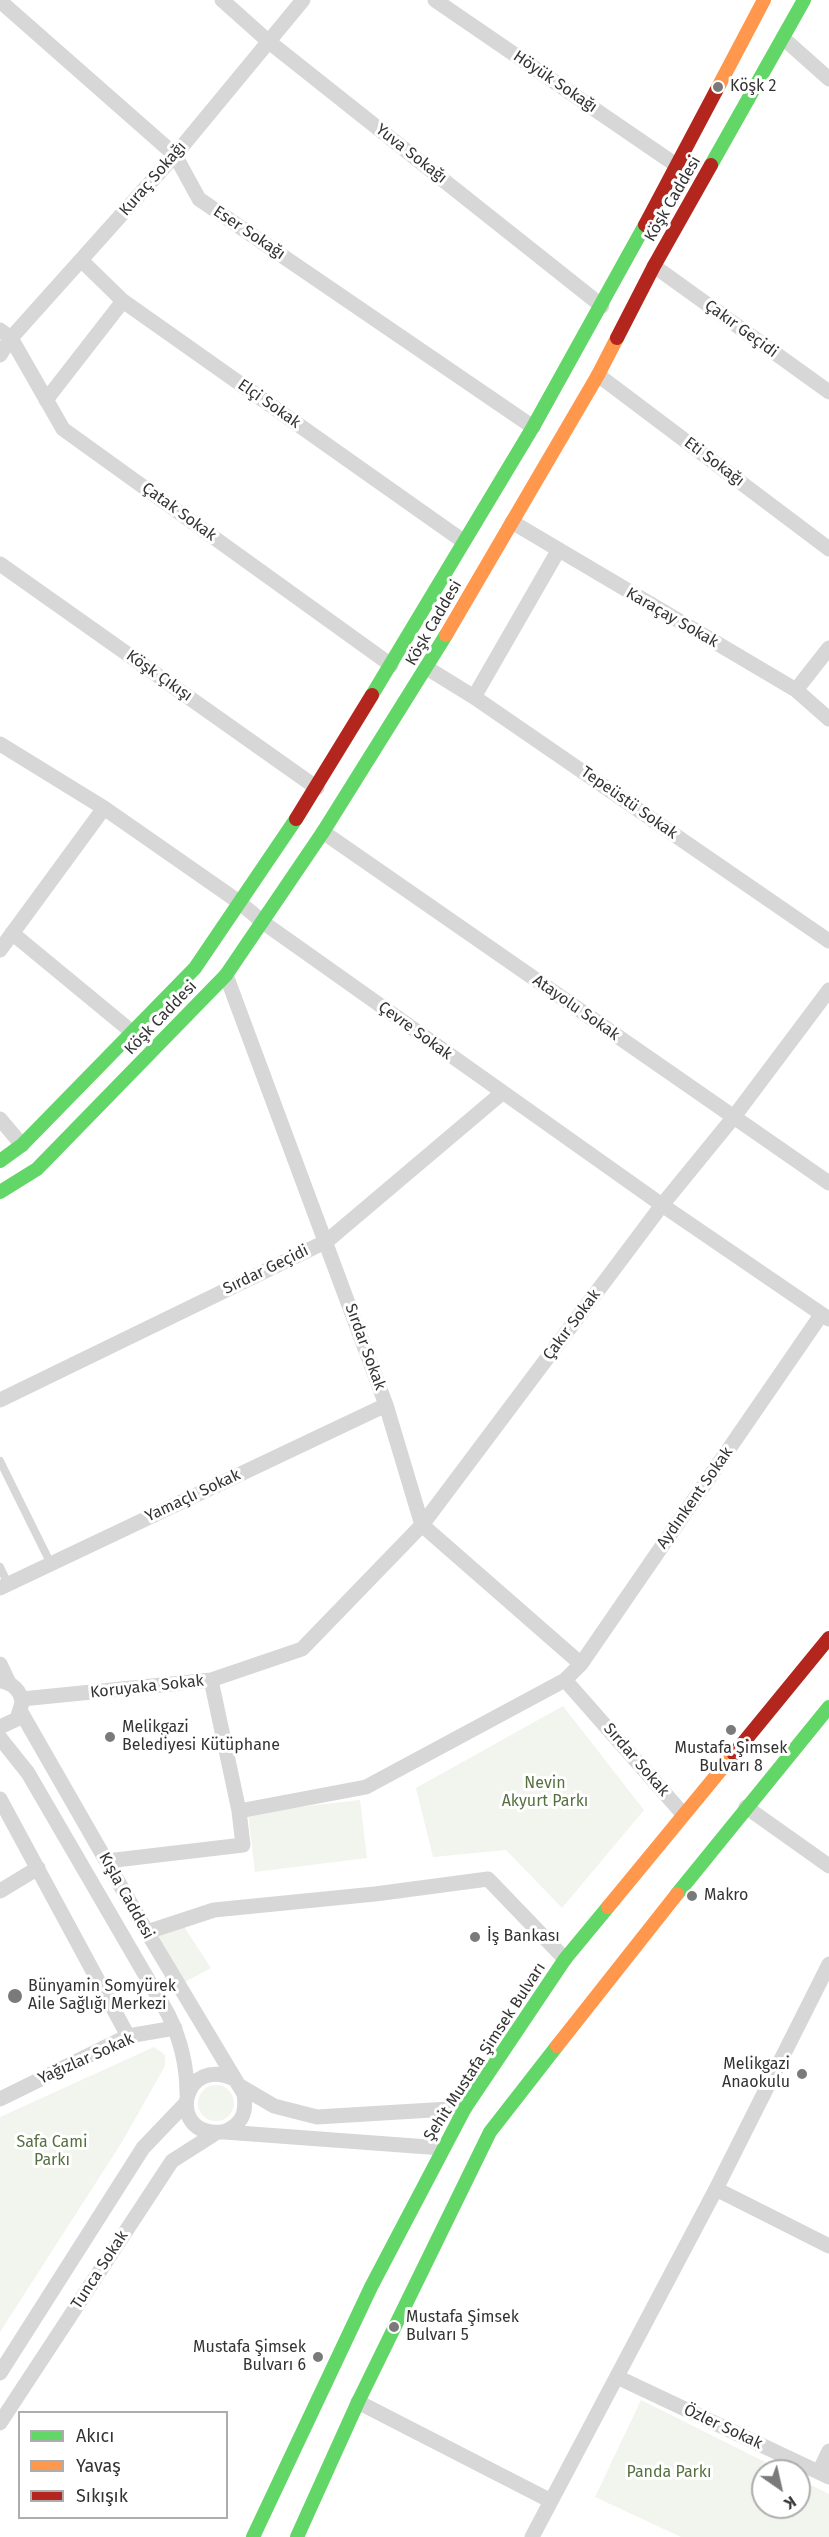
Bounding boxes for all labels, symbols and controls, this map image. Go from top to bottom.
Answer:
street label: Höyük Sokağı [509,47,601,117]
place label: Köşk 2 [730,77,776,97]
marker: Köşk 2 [711,80,725,94]
street label: Yuva Sokağı [371,120,451,188]
street label: Kuraç Sokağı [116,138,190,220]
street label: Köşk Caddesi [641,153,705,245]
street label: Eser Sokağı [209,202,289,264]
street label: Çakır Geçidi [701,296,781,362]
street label: Elçi Sokak [234,375,304,433]
street label: Eti Sokağı [680,433,748,491]
street label: Çatak Sokak [138,479,220,545]
street label: Köşk Caddesi [402,577,466,669]
street label: Karaçay Sokak [622,584,722,652]
street label: Köşk Çıkışı [122,646,196,706]
street label: Tepeüstü Sokak [577,763,681,843]
street label: Atayolu Sokak [529,971,623,1045]
street label: Köşk Caddesi [121,977,201,1059]
street label: Çevre Sokak [374,998,456,1064]
street label: Sırdar Geçidi [220,1241,312,1299]
street label: Çakır Sokak [539,1286,605,1364]
street label: Sırdar Sokak [340,1301,390,1393]
street label: Aydınkent Sokak [653,1444,737,1552]
street label: Yamaçlı Sokak [142,1466,244,1526]
street label: Koruyaka Sokak [89,1671,205,1703]
place label: Melikgazi Belediyesi Kütüphane [122,1718,280,1756]
street label: Sırdar Sokak [599,1720,673,1800]
marker: Mustafa Şimsek Bulvarı 8 [724,1723,738,1737]
marker: Melikgazi Belediyesi Kütüphane [103,1730,117,1744]
place label: Mustafa Şimsek Bulvarı 8 [675,1739,787,1777]
park label: Nevin Akyurt Parkı [502,1774,588,1812]
street label: Kışla Caddesi [94,1849,158,1943]
place label: Makro [704,1886,748,1906]
marker: Makro [685,1889,699,1903]
place label: İş Bankası [487,1927,560,1947]
marker: İş Bankası [468,1930,482,1944]
street label: Şehit Mustafa Şimsek Bulvarı [420,1959,550,2145]
place label: Bünyamin Somyürek Aile Sağlığı Merkezi [28,1977,176,2015]
marker: Bünyamin Somyürek Aile Sağlığı Merkezi [6,1987,24,2005]
street label: Yağızlar Sokak [35,2029,137,2089]
place label: Melikgazi Anaokulu [722,2055,790,2093]
marker: Melikgazi Anaokulu [795,2067,809,2081]
park label: Safa Cami Parkı [16,2133,88,2171]
street label: Tunca Sokak [68,2227,132,2313]
place label: Mustafa Şimsek Bulvarı 5 [406,2308,519,2346]
marker: Mustafa Şimsek Bulvarı 5 [387,2320,401,2334]
place label: Mustafa Şimsek Bulvarı 6 [193,2338,306,2376]
marker: Mustafa Şimsek Bulvarı 6 [311,2350,325,2364]
street label: Özler Sokak [681,2400,765,2454]
legend [18,2411,228,2519]
text: Akıcı [76,2425,114,2447]
text: Yavaş [76,2455,121,2477]
north arrow [751,2459,811,2519]
park label: Panda Parkı [626,2463,712,2483]
text: Sıkışık [76,2485,128,2507]
text: K [781,2492,800,2513]

